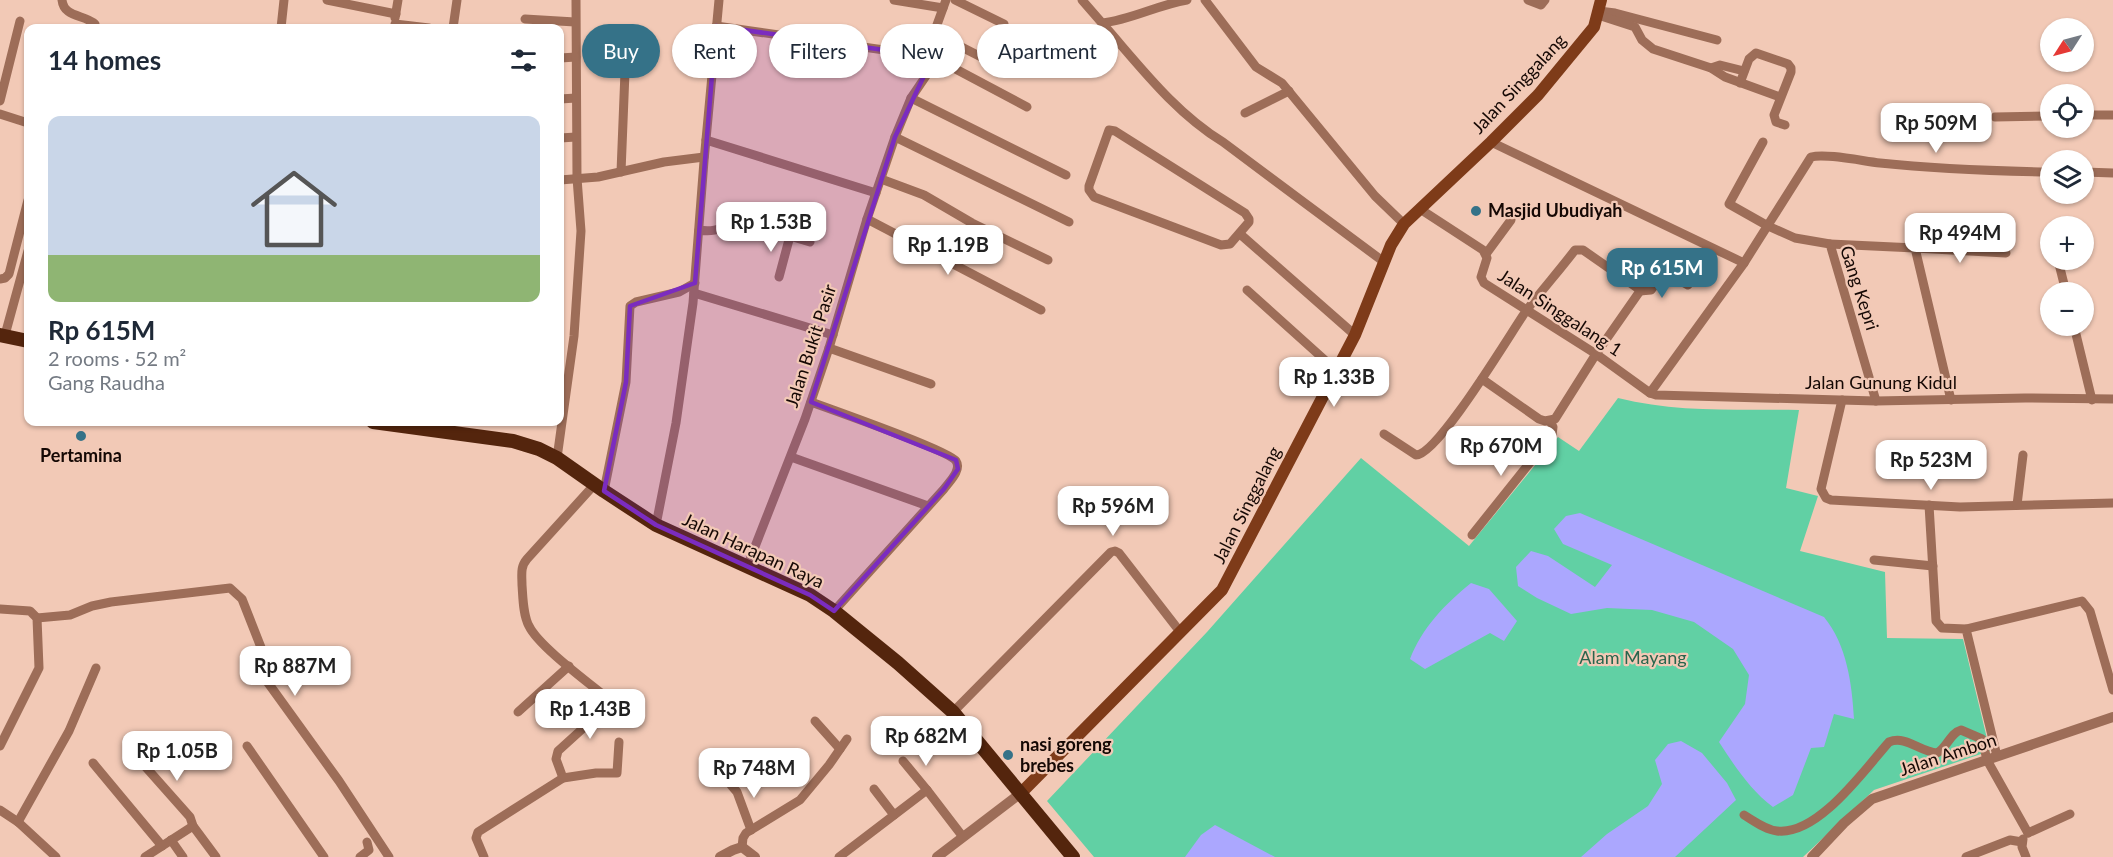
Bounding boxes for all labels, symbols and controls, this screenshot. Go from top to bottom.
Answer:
north arrow [2040,18,2094,72]
map controls [2040,18,2094,336]
chip: Buy [582,24,660,78]
chip: Rent [672,24,757,78]
chip: Filters [769,24,868,78]
chip: New [880,24,965,78]
chip: Apartment [977,24,1118,78]
street label: Jalan Singgalang [1466,29,1570,138]
text: 14 homes [48,44,161,76]
icon: filters [507,44,540,77]
button: locate [2040,84,2094,138]
pin: Rp 509M [1881,103,1991,154]
text: Rp 509M [1895,110,1977,134]
button: layers [2040,150,2094,204]
icon: home [240,155,348,263]
place label: Masjid Ubudiyah [1488,199,1623,221]
pin: Rp 1.53B [709,202,833,253]
marker: Masjid Ubudiyah [1469,204,1483,218]
text: Rp 1.53B [730,209,812,233]
pin: Rp 494M [1905,213,2015,264]
button: + [2040,216,2094,270]
text: Rp 494M [1919,220,2001,244]
pin: Rp 1.19B [886,225,1010,276]
text: Rp 1.19B [907,232,989,256]
street label: Gang Kepri [1836,243,1884,333]
pin: Rp 615M [1607,248,1717,299]
text: Rp 615M [1621,255,1703,279]
street label: Jalan Singgalang 1 [1494,264,1627,360]
street label: Jalan Bukit Pasir [780,281,840,410]
button: − [2040,282,2094,336]
text: Rp 615M [48,314,155,346]
text: 2 rooms · 52 m² [48,346,186,370]
pin: Rp 1.33B [1272,357,1396,408]
text: Rp 1.33B [1293,364,1375,388]
text: Gang Raudha [48,370,165,394]
street label: Jalan Gunung Kidul [1805,371,1957,393]
pin: Rp 670M [1446,426,1556,477]
marker: Pertamina [74,429,88,443]
text: Rp 670M [1460,433,1542,457]
pin: Rp 523M [1876,440,1986,491]
street label: Jalan Singgalang [1207,442,1285,567]
place label: Pertamina [40,444,122,466]
text: Rp 523M [1890,447,1972,471]
pin: Rp 596M [1058,486,1168,537]
text: Rp 596M [1072,493,1154,517]
street label: Jalan Harapan Raya [679,508,828,592]
pin: Rp 887M [240,646,350,697]
park label: Alam Mayang [1579,646,1687,668]
text: Rp 887M [254,653,336,677]
pin: Rp 1.43B [528,689,652,740]
text: Rp 1.43B [549,696,631,720]
pin: Rp 682M [871,716,981,767]
text: Rp 682M [885,723,967,747]
street label: Jalan Ambon [1896,728,1999,780]
pin: Rp 1.05B [115,731,239,782]
place label: nasi goreng brebes [1020,733,1112,776]
text: Rp 1.05B [136,738,218,762]
pin: Rp 748M [699,748,809,799]
marker: nasi goreng brebes [1001,748,1015,762]
text: Rp 748M [713,755,795,779]

